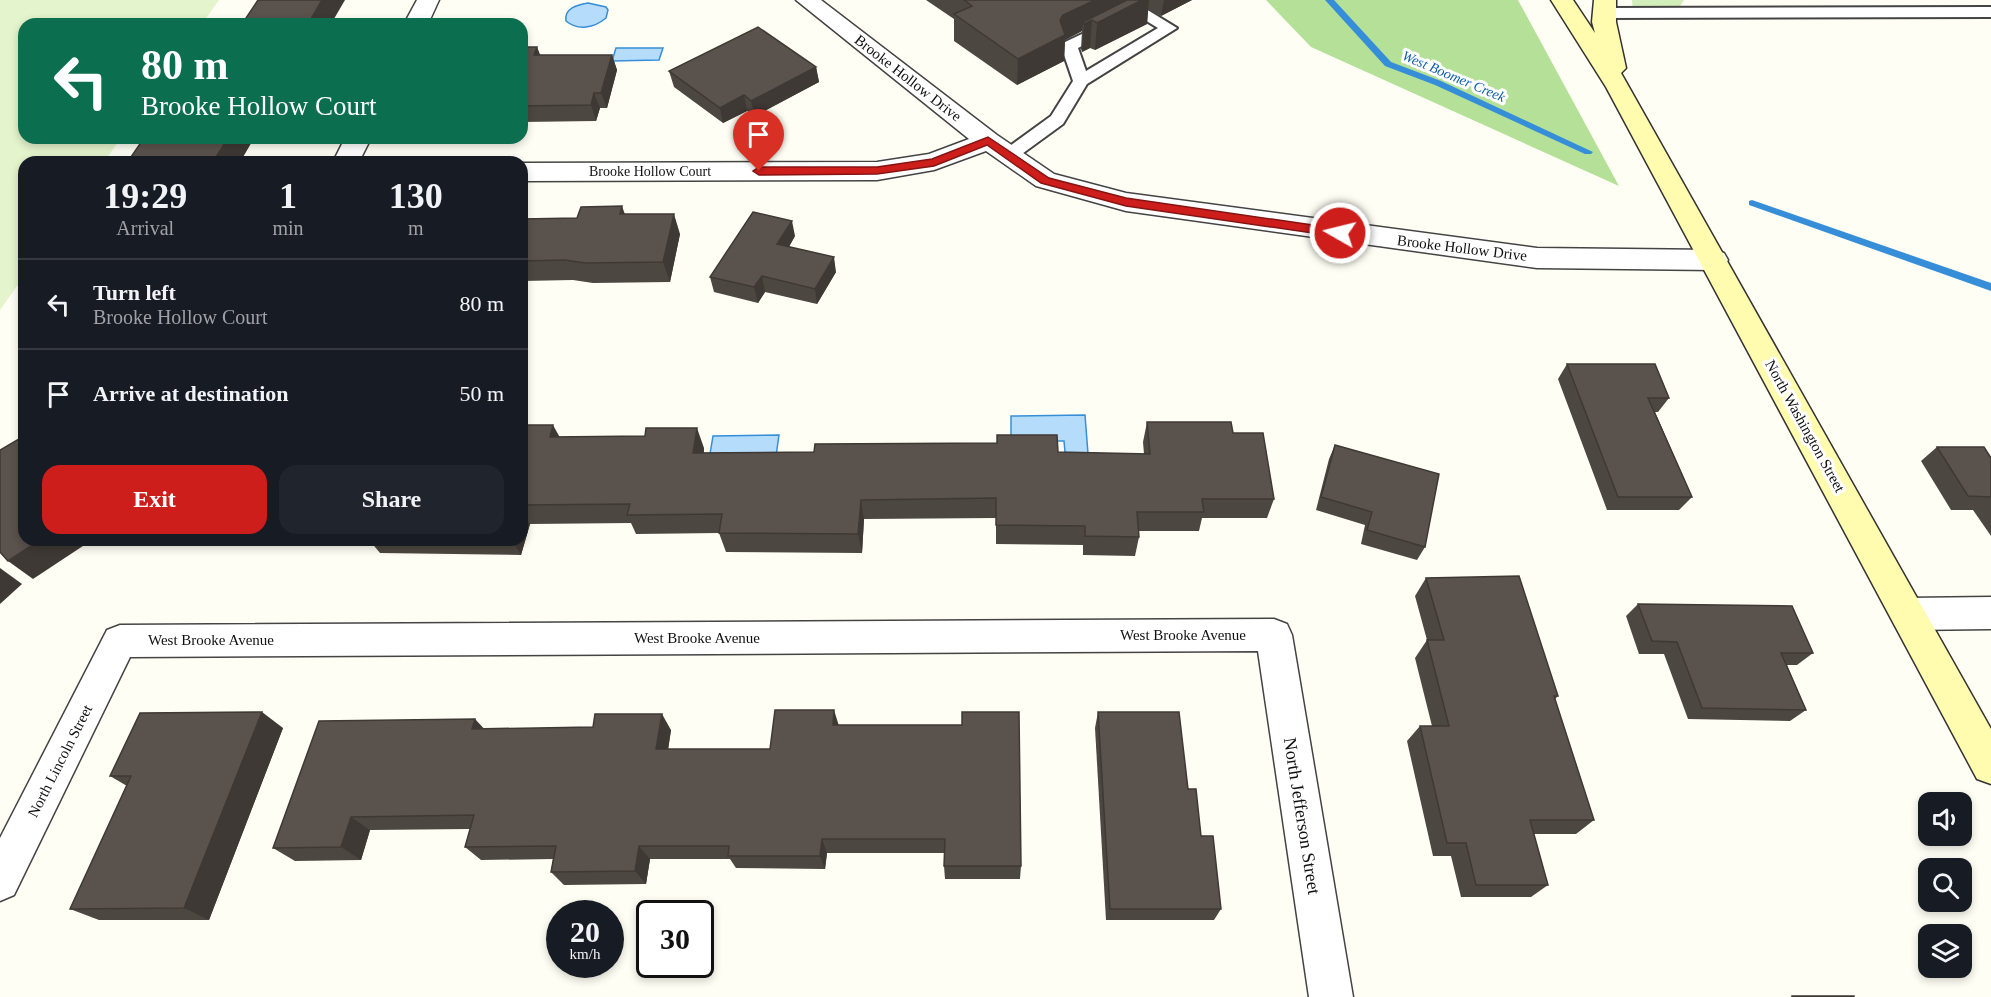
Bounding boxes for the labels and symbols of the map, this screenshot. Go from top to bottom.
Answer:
street label: Brooke Hollow Drive [852,31,965,125]
water label: West Boomer Creek [1400,48,1508,105]
pin [733,109,784,171]
street label: Brooke Hollow Court [589,164,711,179]
position arrow [1308,201,1372,265]
street label: Brooke Hollow Drive [1396,232,1528,264]
street label: North Washington Street [1762,357,1848,496]
street label: West Brooke Avenue [1120,627,1246,643]
street label: West Brooke Avenue [634,630,760,646]
street label: West Brooke Avenue [148,632,274,648]
street label: North Lincoln Street [25,701,96,820]
street label: North Jefferson Street [1280,736,1324,896]
speed limit sign: 30 [636,900,714,978]

